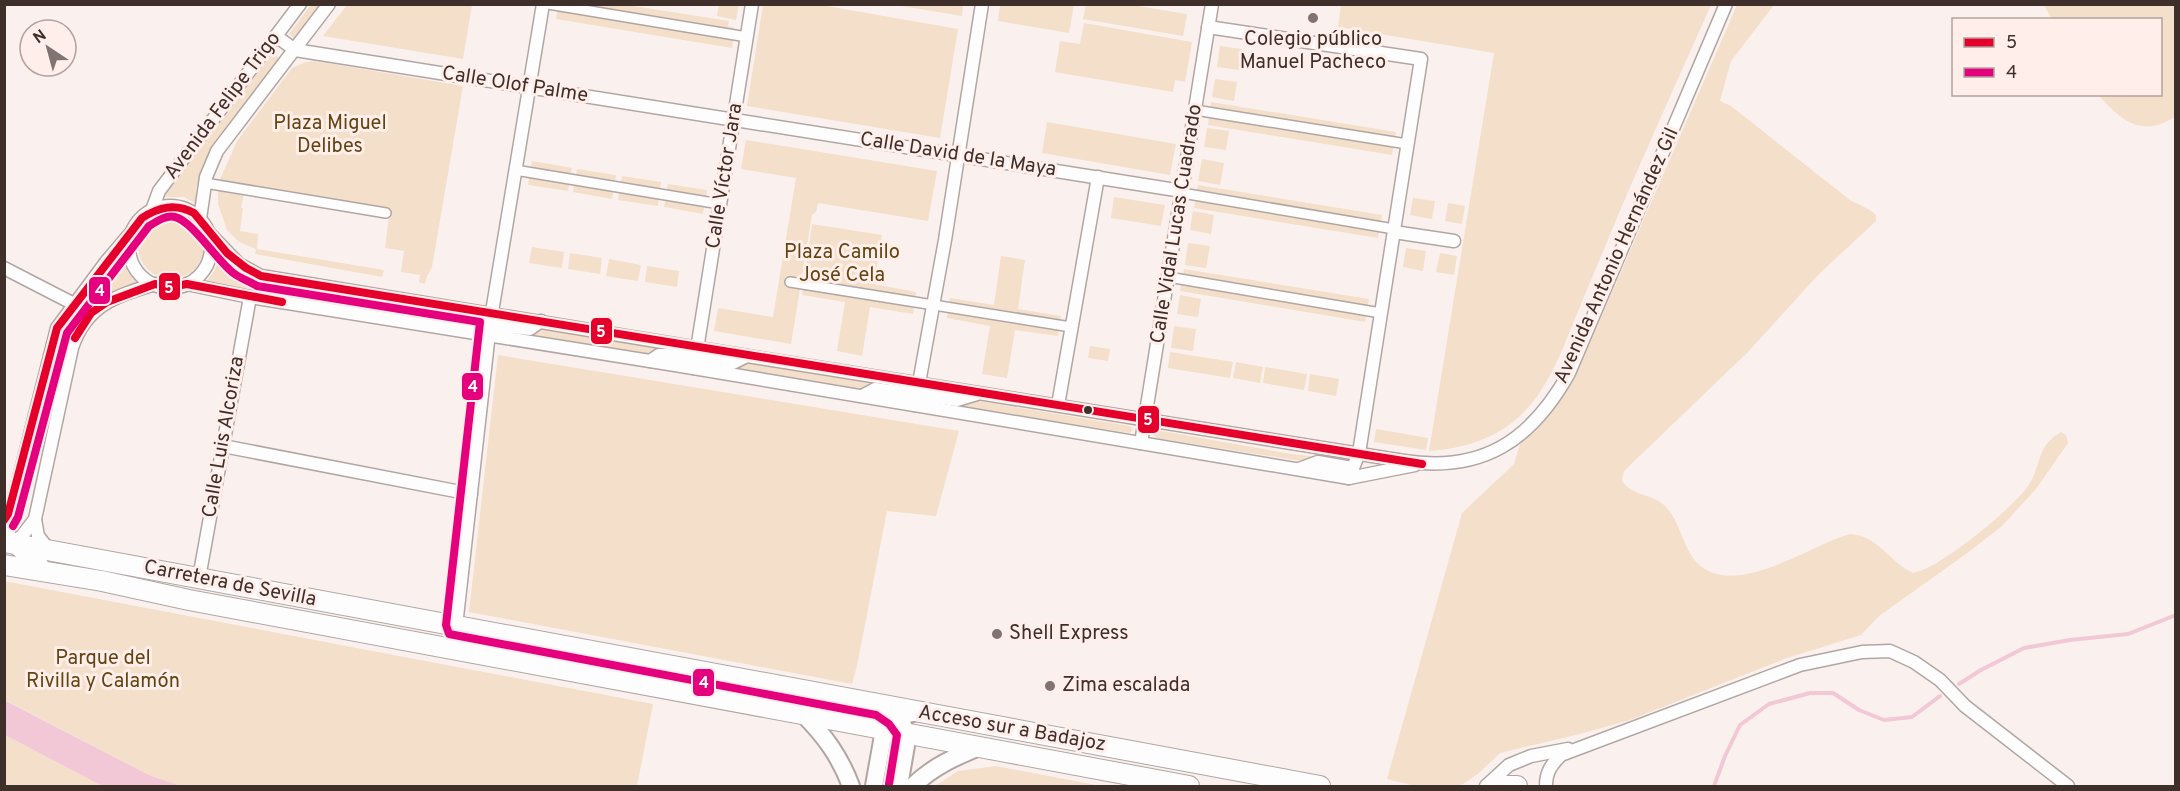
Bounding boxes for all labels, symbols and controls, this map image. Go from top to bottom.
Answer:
marker: Colegio público Manuel Pacheco [1306,11,1320,25]
north arrow [18,18,78,78]
legend [1952,18,2162,96]
text: N [30,26,51,49]
street label: Avenida Felipe Trigo [159,27,287,185]
place label: Colegio público Manuel Pacheco [1240,27,1386,76]
text: 5 [2006,32,2017,55]
street label: Calle Olof Palme [440,61,590,109]
text: 4 [2006,62,2017,85]
street label: Calle Víctor Jara [701,101,749,251]
street label: Calle Vidal Lucas Cuadrado [1145,102,1209,346]
park label: Plaza Miguel Delibes [273,111,387,160]
street label: Avenida Antonio Hernández Gil [1549,124,1685,388]
street label: Calle David de la Maya [858,127,1058,183]
park label: Plaza Camilo José Cela [784,240,900,289]
line badge: 5 [158,272,181,301]
line badge: 4 [88,276,111,305]
text: 5 [164,279,174,299]
text: 4 [95,282,105,302]
line badge: 5 [590,317,613,345]
text: 5 [596,323,606,343]
street label: Calle Luis Alcoriza [197,354,251,520]
line badge: 4 [461,372,484,401]
text: 4 [468,378,478,398]
unlabelled marker [1082,404,1094,416]
line badge: 5 [1137,405,1160,434]
text: 5 [1143,411,1153,431]
street label: Carretera de Sevilla [142,555,318,613]
place label: Shell Express [1009,621,1129,647]
marker: Shell Express [990,627,1004,641]
park label: Parque del Rivilla y Calamón [26,646,180,695]
line badge: 4 [692,668,715,697]
place label: Zima escalada [1062,673,1190,699]
text: 4 [699,674,709,694]
marker: Zima escalada [1043,679,1057,693]
street label: Acceso sur a Badajoz [916,700,1108,758]

